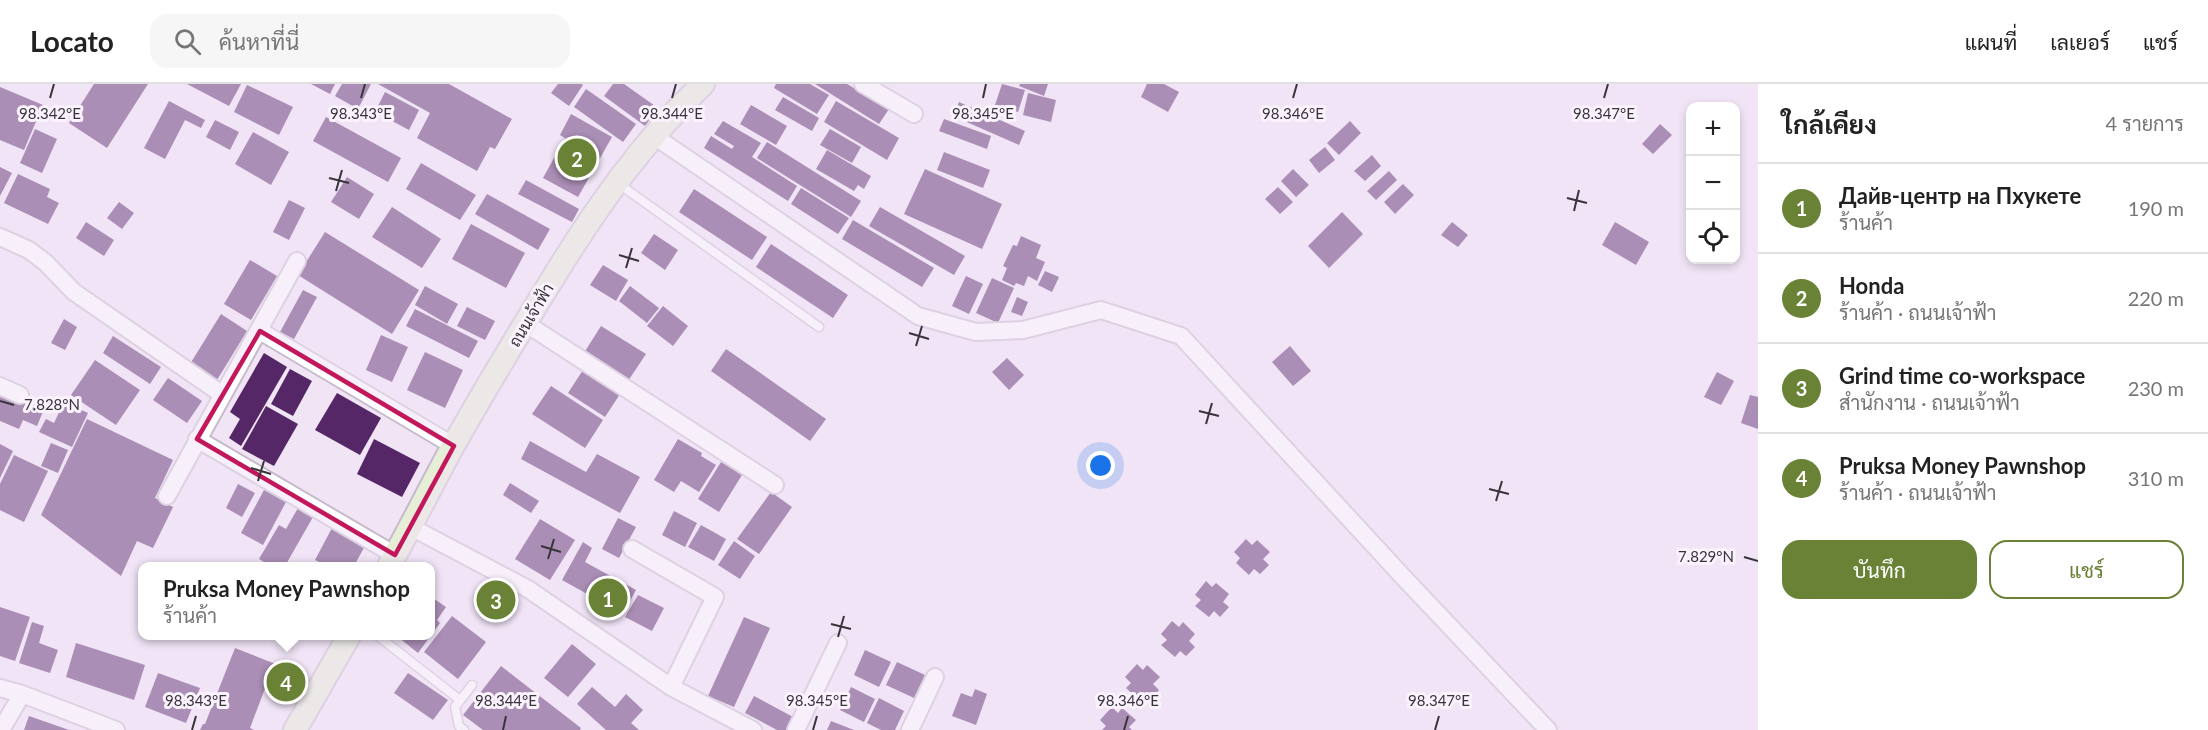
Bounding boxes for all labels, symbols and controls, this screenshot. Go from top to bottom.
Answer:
search box [150,14,570,68]
text: Locato [30,24,114,58]
icon: search [171,25,204,58]
text: ค้นหาที่นี่ [219,28,299,55]
text: แผนที่ [1965,29,2017,54]
text: เลเยอร์ [2050,29,2110,54]
text: แชร์ [2143,29,2178,54]
map controls [1686,102,1740,264]
button: + [1686,102,1740,156]
text: 98.342°E [19,104,81,122]
text: 98.343°E [330,104,392,122]
text: 98.344°E [641,104,703,122]
text: 98.345°E [952,104,1014,122]
text: 98.346°E [1262,104,1324,122]
text: 98.347°E [1573,104,1635,122]
text: ใกล้เคียง [1782,108,1877,140]
text: 4 รายการ [2106,111,2184,135]
pin: 2 [558,136,596,181]
button: − [1686,156,1740,210]
text: Дайв-центр на Пхукете [1839,182,2081,209]
text: 1 [1796,196,1807,220]
text: 190 m [2128,196,2184,220]
button: locate [1686,210,1740,264]
text: ร้านค้า [1839,210,1893,234]
text: Honda [1839,272,1904,299]
street label: ถนนเจ้าฟ้า [504,280,557,350]
text: 2 [1796,286,1807,310]
text: 220 m [2128,286,2184,310]
text: ร้านค้า · ถนนเจ้าฟ้า [1839,300,1997,324]
text: Grind time co-workspace [1839,362,2085,389]
text: 3 [1796,376,1807,400]
text: 230 m [2128,376,2184,400]
text: สำนักงาน · ถนนเจ้าฟ้า [1839,390,2020,414]
text: 7.828°N [24,395,80,413]
your location [1086,451,1115,480]
text: Pruksa Money Pawnshop [1839,452,2086,479]
text: 4 [1796,466,1807,490]
text: 310 m [2128,466,2184,490]
text: ร้านค้า · ถนนเจ้าฟ้า [1839,480,1997,504]
button: บันทึก [1782,540,1977,599]
button: แชร์ [1989,540,2184,599]
text: 7.829°N [1678,547,1734,565]
popup [138,562,435,640]
text: Pruksa Money Pawnshop [163,575,410,602]
pin: 1 [588,576,628,620]
pin: 3 [476,578,516,622]
text: ร้านค้า [163,603,217,627]
pin: 4 [266,660,306,704]
text: 98.343°E [165,691,227,709]
text: 98.344°E [475,691,537,709]
text: 98.345°E [786,691,848,709]
text: 98.346°E [1097,691,1159,709]
text: 98.347°E [1408,691,1470,709]

